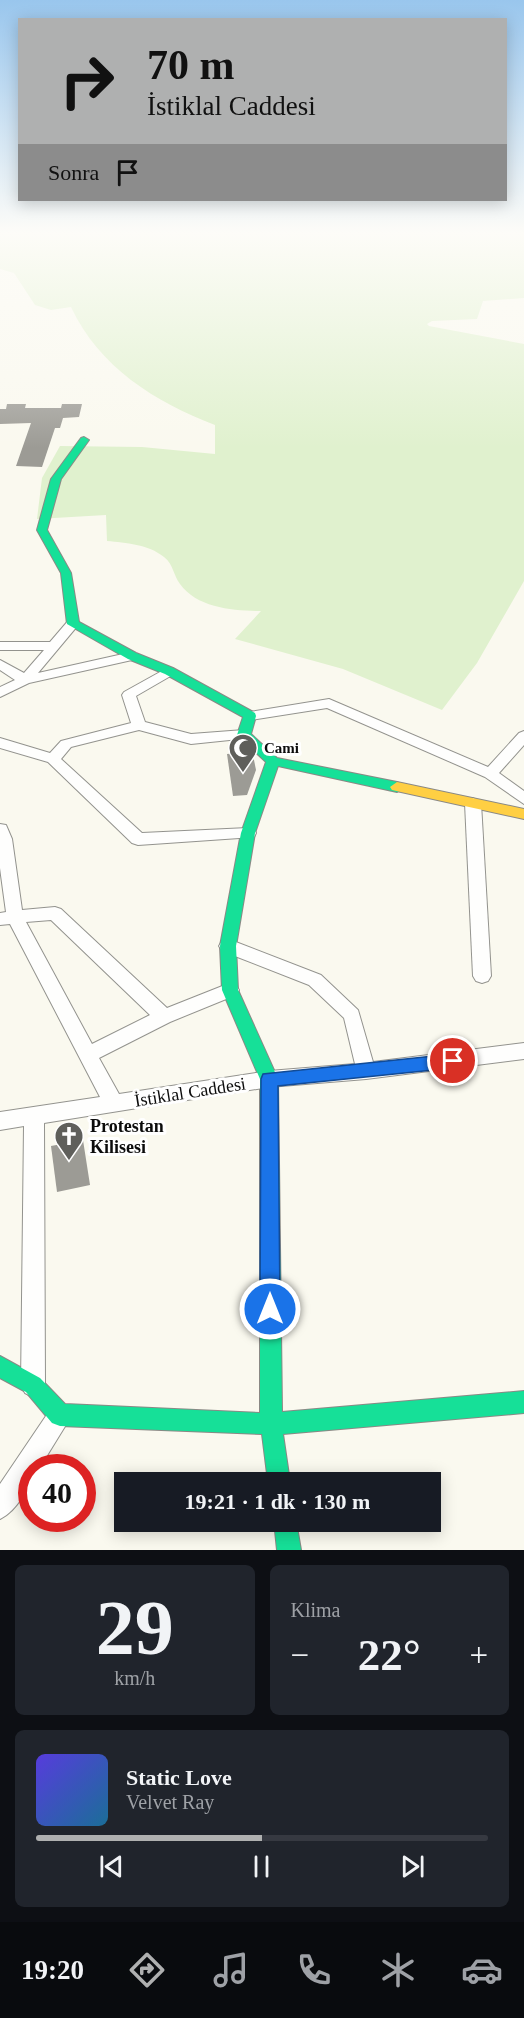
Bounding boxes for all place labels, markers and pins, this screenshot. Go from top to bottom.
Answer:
mosque icon: Cami [227,732,259,774]
place label: Cami [264,740,299,756]
pin [427,1035,478,1086]
place label: Protestan Kilisesi [90,1116,164,1157]
church icon: Protestan Kilisesi [53,1120,85,1162]

